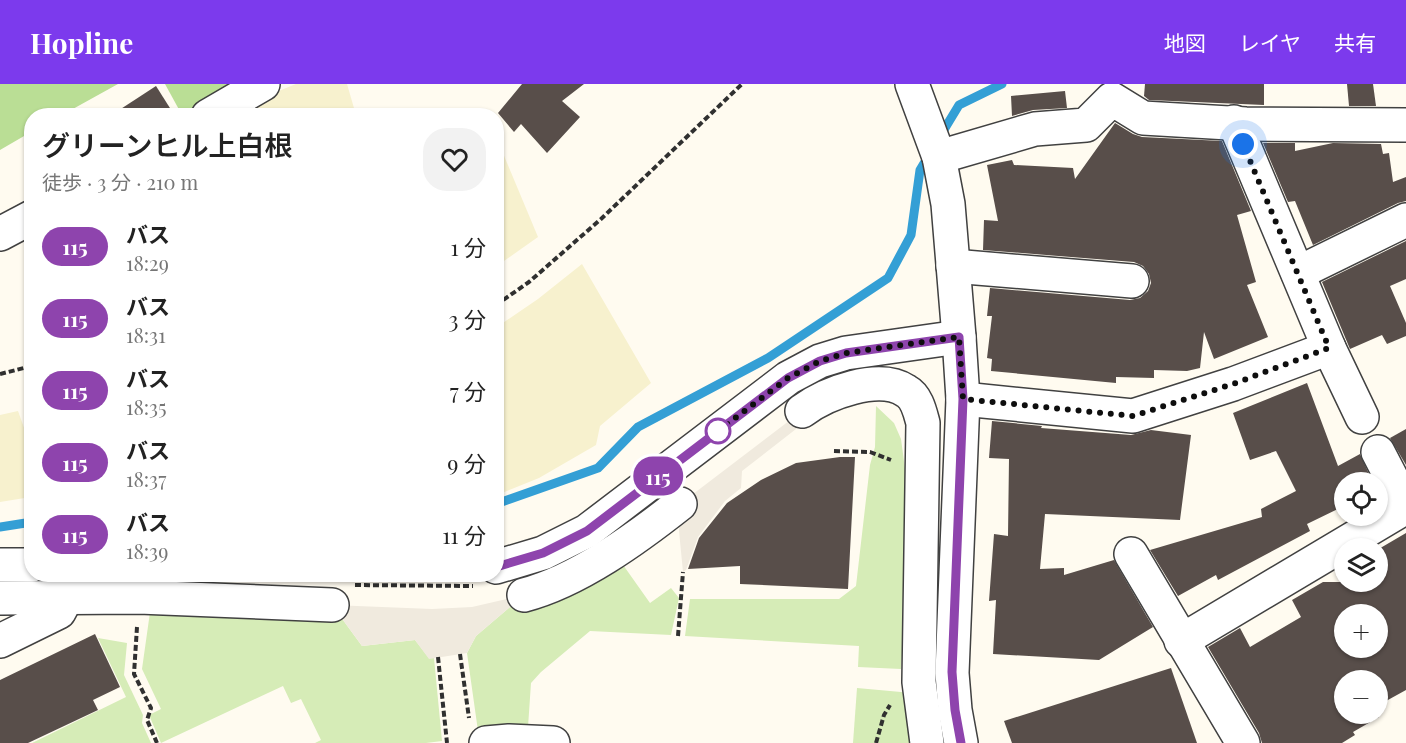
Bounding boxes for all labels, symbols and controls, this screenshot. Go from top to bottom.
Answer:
text: Hopline [30,24,133,61]
text: 地図 [1164,28,1206,56]
text: レイヤ [1239,28,1301,56]
text: 共有 [1334,28,1376,56]
text: グリーンヒル上白根 [42,126,293,163]
button: heart [423,128,486,191]
your location [1228,129,1258,159]
text: 徒歩 · 3 分 · 210 m [42,168,198,195]
text: バス [126,219,170,249]
text: 115 [62,232,88,260]
text: 1 分 [450,232,486,262]
text: 18:29 [126,249,169,276]
text: バス [126,291,170,321]
text: 115 [62,304,88,332]
text: 3 分 [449,304,486,334]
text: 18:31 [126,321,166,348]
text: バス [126,363,170,393]
text: 115 [62,376,88,404]
text: 7 分 [450,376,486,406]
text: 18:35 [126,393,166,420]
unlabelled marker [705,418,731,444]
text: バス [126,435,170,465]
text: 115 [62,448,88,476]
text: 9 分 [447,448,486,478]
line badge: 115 [624,456,692,496]
text: 115 [645,462,671,490]
text: 18:37 [126,465,166,492]
map controls [1334,472,1388,724]
button: locate [1334,472,1388,526]
text: バス [126,507,170,537]
text: 115 [62,520,88,548]
text: 11 分 [442,520,486,550]
text: 18:39 [126,537,168,564]
button: layers [1334,538,1388,592]
button: + [1334,604,1388,658]
button: − [1334,670,1388,724]

